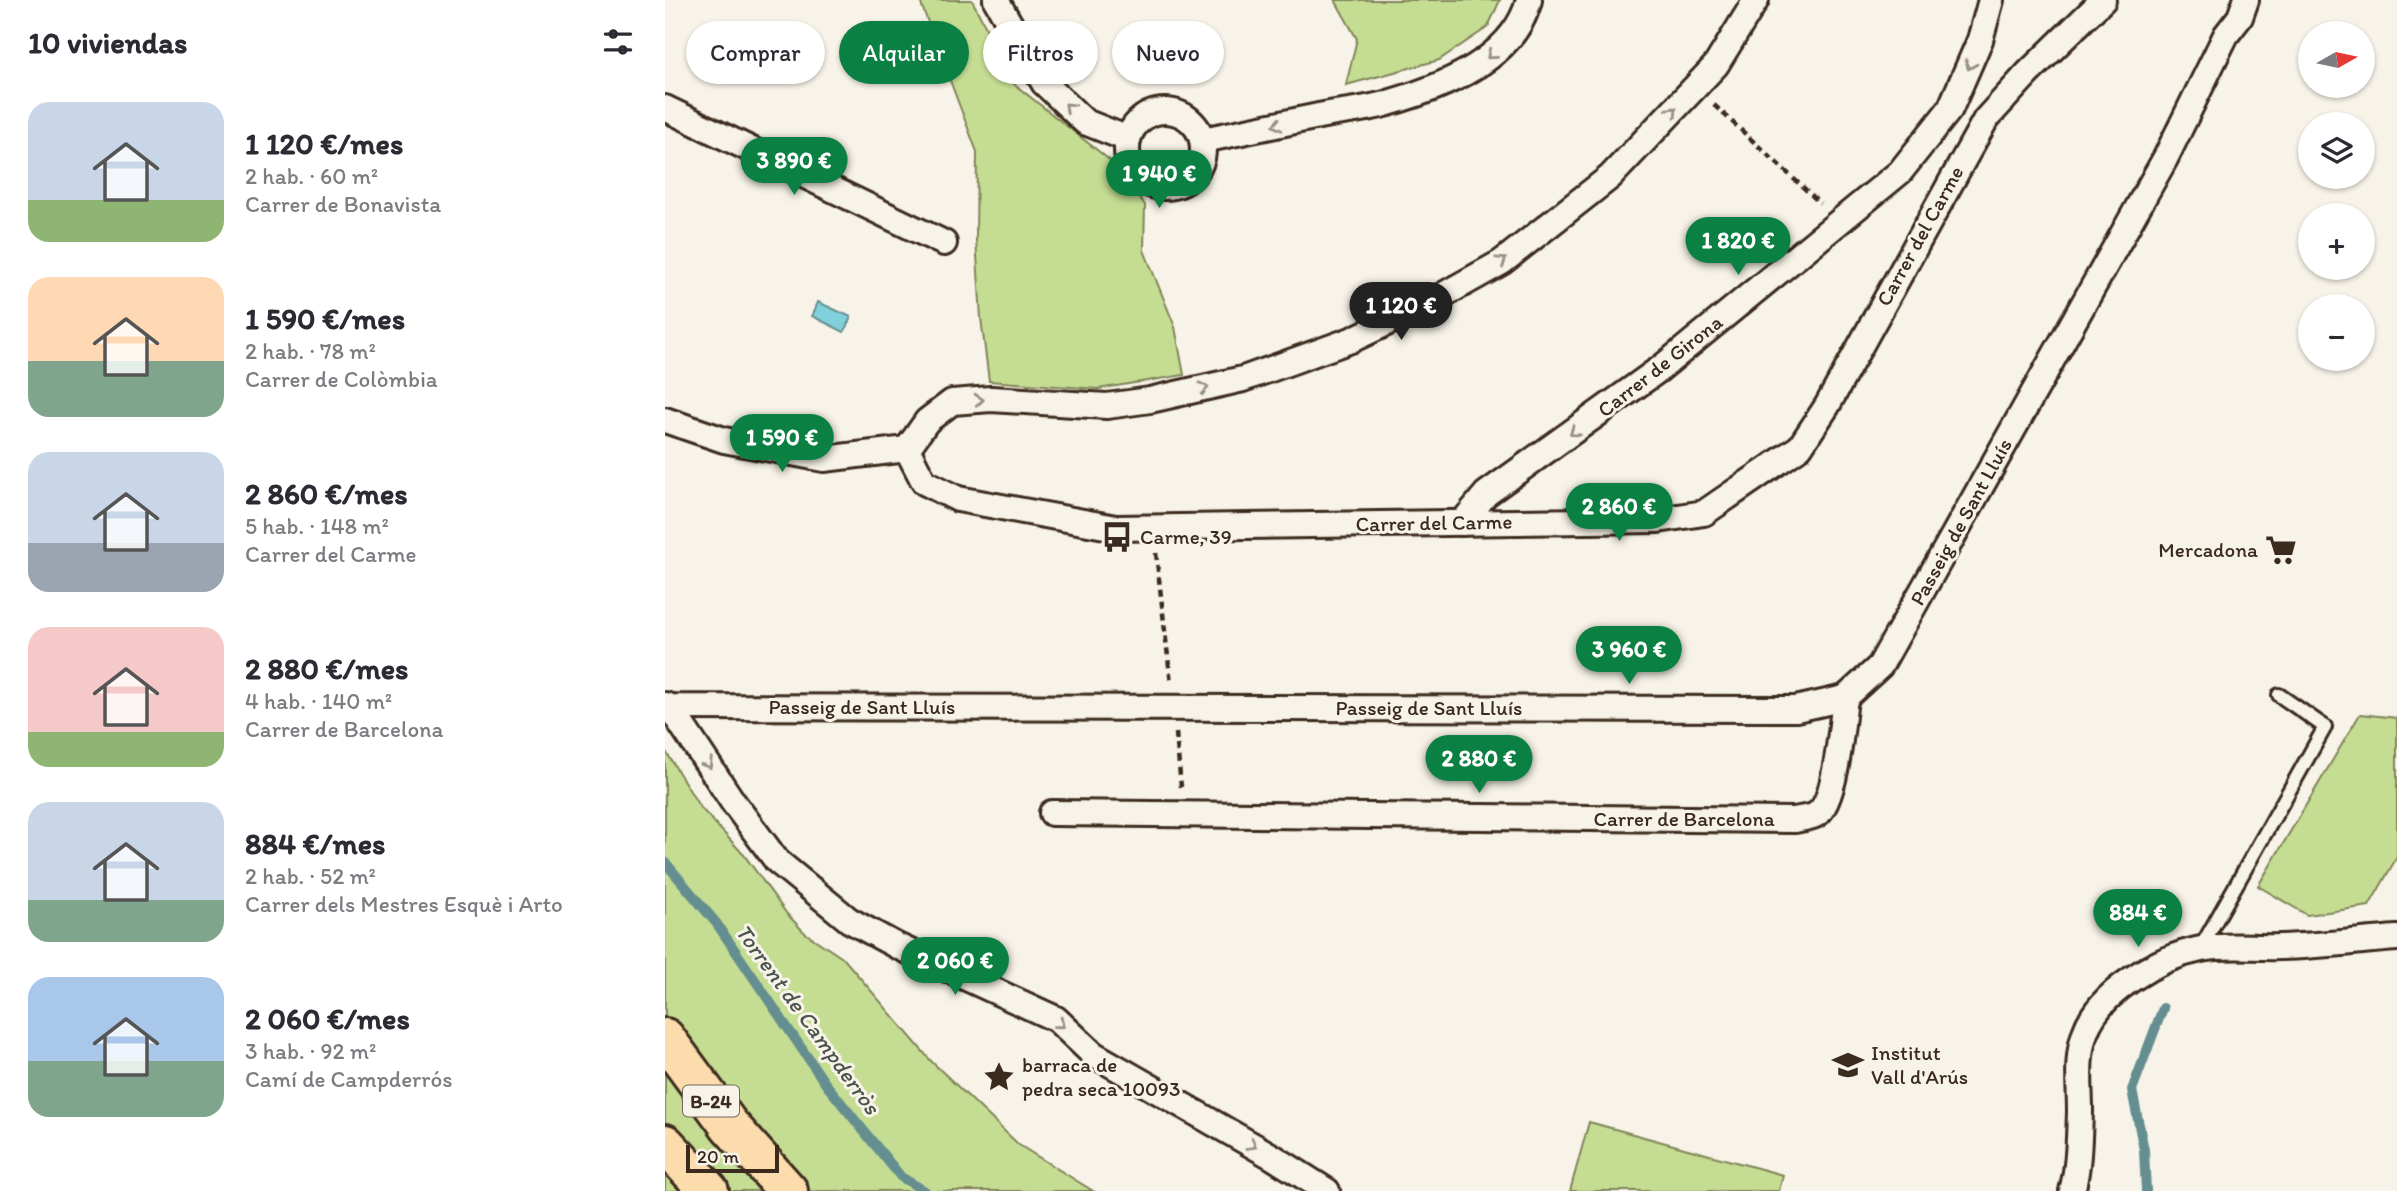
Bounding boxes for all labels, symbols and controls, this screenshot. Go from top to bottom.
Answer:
chip: Comprar [686,21,825,84]
chip: Alquilar [839,21,969,84]
chip: Filtros [983,21,1098,84]
chip: Nuevo [1112,21,1224,84]
north arrow [2298,21,2375,98]
map controls [2298,21,2375,371]
icon: filters [599,23,637,61]
text: 10 viviendas [28,24,187,61]
one-way arrow [1486,47,1499,59]
one-way arrow [1964,57,1978,70]
one-way arrow [1064,102,1077,115]
one-way arrow [1664,106,1677,119]
button: layers [2298,112,2375,189]
one-way arrow [1271,116,1283,131]
text: 1 120 €/mes [245,125,403,162]
icon: home [84,130,168,214]
pin: 3 890 € [729,138,859,197]
text: 3 890 € [757,146,831,174]
pin: 1 940 € [1094,150,1224,210]
text: 1 940 € [1122,159,1196,187]
street label: Carrer del Carme [1871,161,1968,310]
text: 2 hab. · 60 m² [245,162,378,190]
text: Carrer de Bonavista [245,190,441,218]
button: + [2298,203,2375,280]
pin: 1 820 € [1673,218,1803,277]
text: 1 820 € [1701,226,1775,254]
one-way arrow [1494,257,1507,269]
pin: 1 120 € [1336,282,1466,342]
text: 1 120 € [1365,291,1437,319]
button: − [2298,294,2375,371]
text: 1 590 €/mes [245,300,405,337]
icon: home [84,305,168,389]
street label: Carrer de Girona [1592,309,1727,422]
text: 2 hab. · 78 m² [245,337,376,365]
text: Carrer de Colòmbia [245,365,438,393]
one-way arrow [1198,382,1210,396]
one-way arrow [973,393,984,408]
pin: 1 590 € [717,414,847,474]
text: 1 590 € [746,423,818,451]
one-way arrow [1569,424,1582,436]
street label: Passeig de Sant Lluís [1904,434,2017,610]
text: 2 860 €/mes [245,475,408,512]
icon: home [84,480,168,564]
pin: 2 860 € [1554,484,1684,543]
text: 2 860 € [1582,492,1656,520]
street label: Carrer del Carme [1356,509,1512,536]
text: 5 hab. · 148 m² [245,512,389,540]
bus stop icon: Carme, 39 [1100,520,1134,554]
place label: Carme, 39 [1140,524,1232,549]
supermarket icon: Mercadona [2264,533,2298,567]
place label: Mercadona [2158,537,2258,562]
text: Carrer del Carme [245,540,416,568]
pin: 3 960 € [1564,626,1694,686]
text: 3 960 € [1592,635,1666,663]
text: 2 880 €/mes [245,650,408,687]
icon: home [84,655,168,739]
text: 4 hab. · 140 m² [245,687,392,715]
street label: Passeig de Sant Lluís [769,694,955,719]
street label: Passeig de Sant Lluís [1336,695,1522,720]
text: Carrer de Barcelona [245,715,443,743]
pin: 2 880 € [1414,736,1544,795]
text: 2 880 € [1442,744,1516,772]
one-way arrow [700,756,712,769]
street label: Carrer de Barcelona [1593,806,1775,831]
text: 884 €/mes [245,825,385,862]
icon: home [84,830,168,914]
text: 2 hab. · 52 m² [245,862,376,890]
text: Carrer dels Mestres Esquè i Arto [245,890,563,918]
pin: 884 € [2089,890,2187,949]
text: 884 € [2109,898,2167,926]
water label: Torrent de Campderròs [730,918,887,1121]
pin: 2 060 € [890,937,1020,997]
text: 2 060 € [917,946,993,974]
text: 2 060 €/mes [245,1000,410,1037]
icon: home [84,1005,168,1089]
one-way arrow [1052,1015,1064,1028]
text: 3 hab. · 92 m² [245,1037,376,1065]
place label: Institut Vall d'Arús [1871,1040,1968,1089]
school or university icon: Institut Vall d'Arús [1831,1048,1865,1082]
place label: barraca de pedra seca 10093 [1022,1052,1181,1101]
place icon: barraca de pedra seca 10093 [982,1060,1016,1094]
text: Camí de Campderrós [245,1065,452,1093]
road number: B-24 [683,1086,739,1116]
one-way arrow [1244,1136,1257,1149]
scale bar [686,1142,779,1174]
text: 20 m [697,1145,739,1168]

